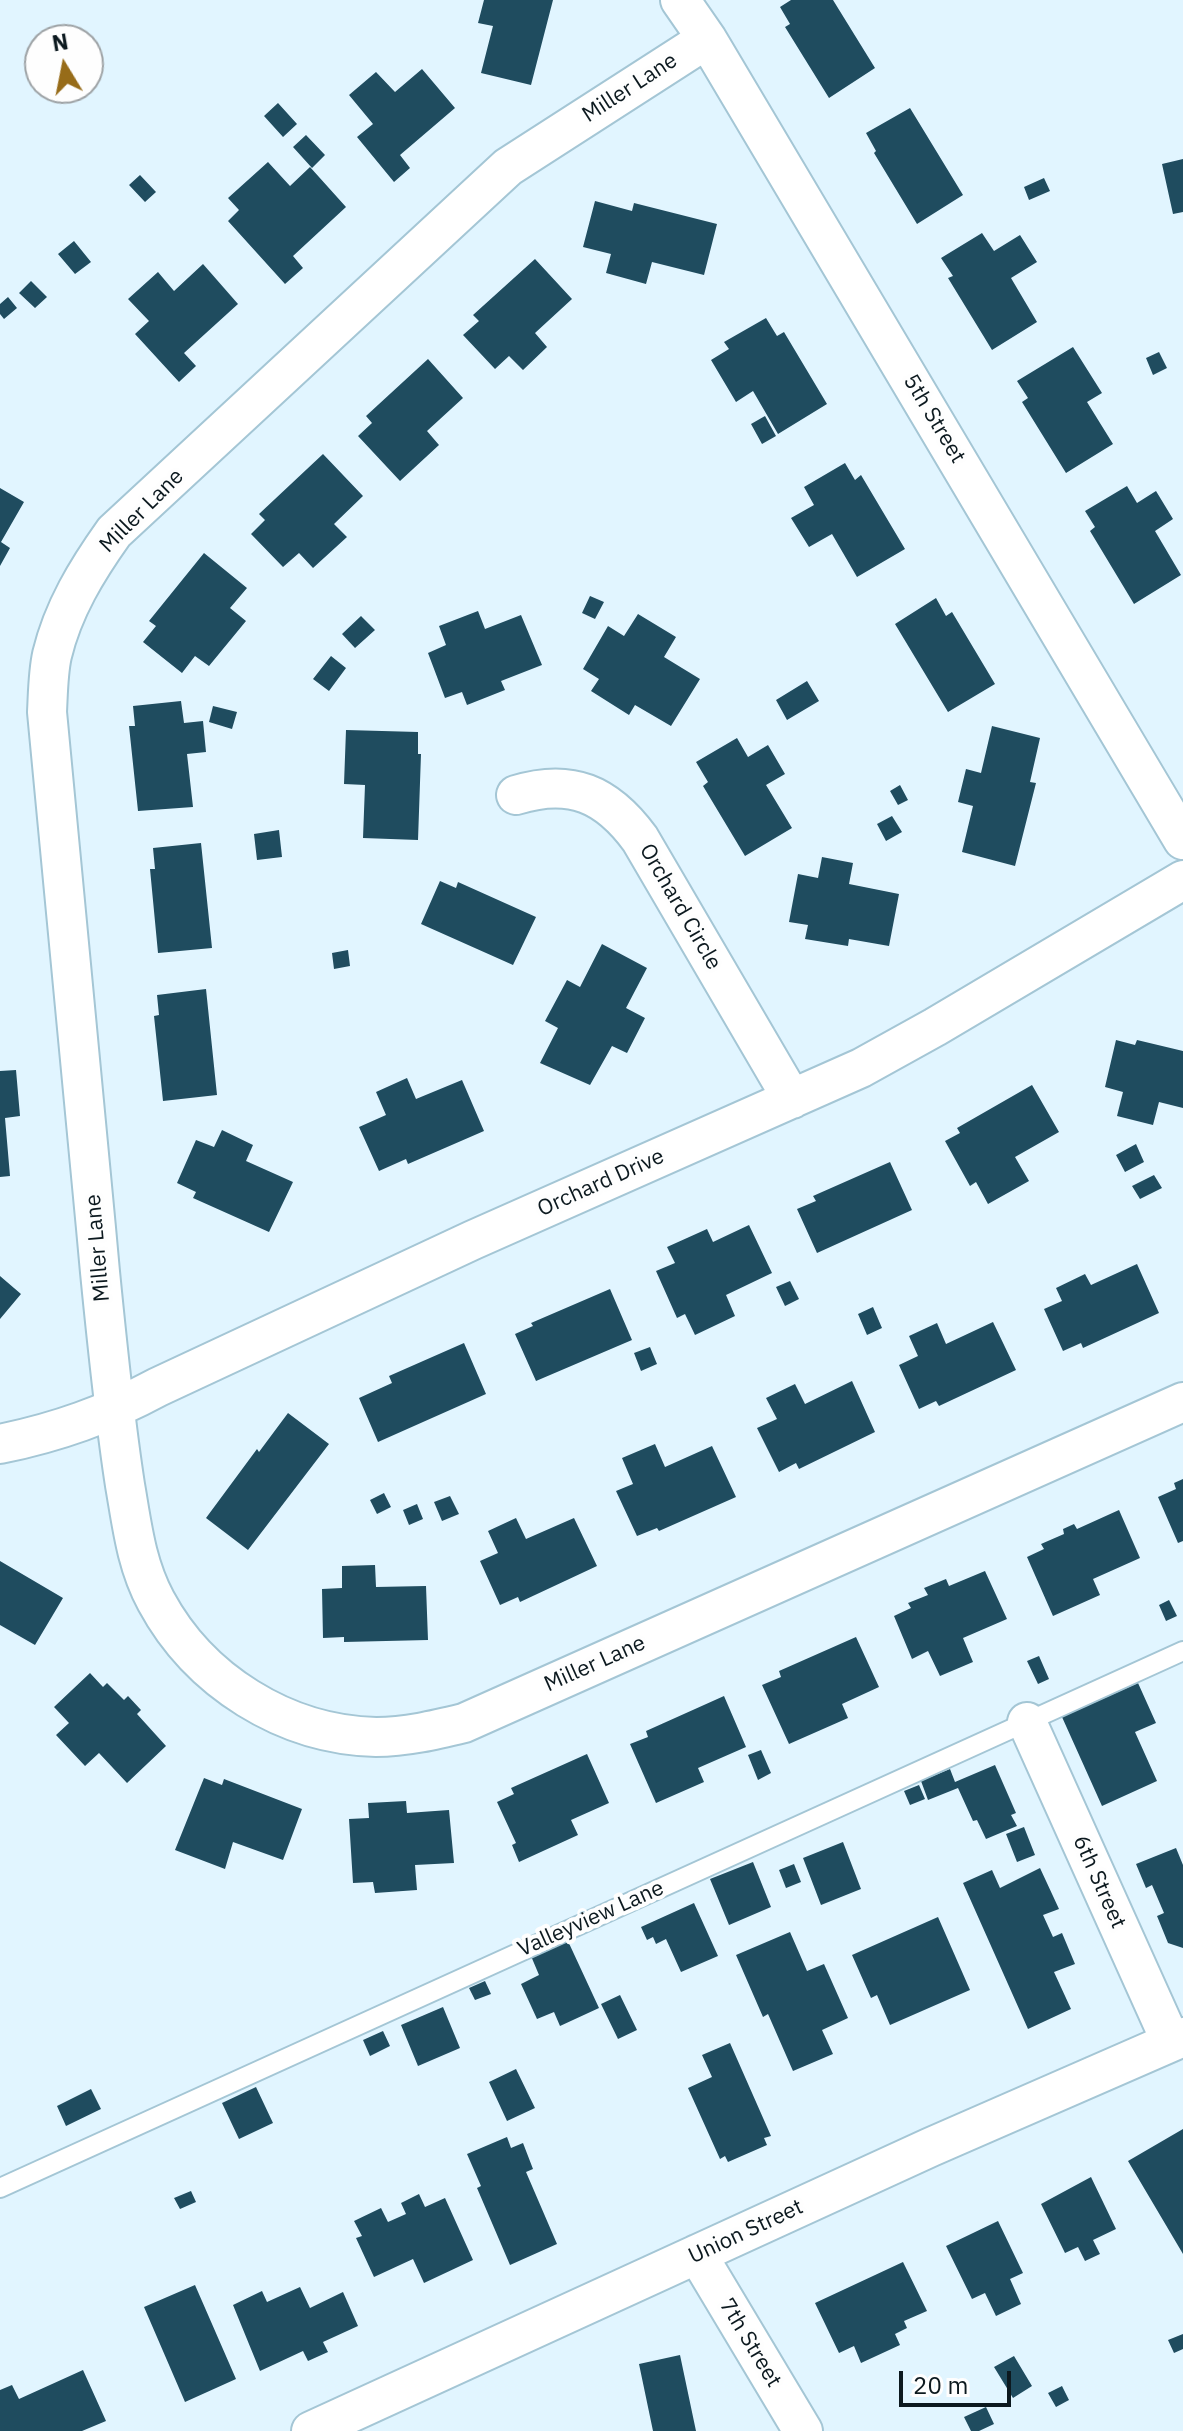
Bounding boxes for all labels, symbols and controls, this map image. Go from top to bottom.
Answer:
north arrow [24,24,104,104]
text: N [50,26,70,58]
street label: Miller Lane [578,48,682,128]
street label: 5th Street [897,370,971,468]
street label: Miller Lane [95,464,189,558]
street label: Orchard Circle [633,839,727,975]
street label: Orchard Drive [534,1143,668,1223]
street label: Miller Lane [80,1193,116,1303]
street label: Miller Lane [540,1630,650,1698]
street label: 6th Street [1067,1831,1131,1933]
street label: Valleyview Lane [514,1875,668,1963]
street label: Union Street [685,2194,807,2270]
street label: 7th Street [713,2294,787,2392]
scale bar [903,2355,1015,2405]
text: 20 m [913,2369,968,2401]

